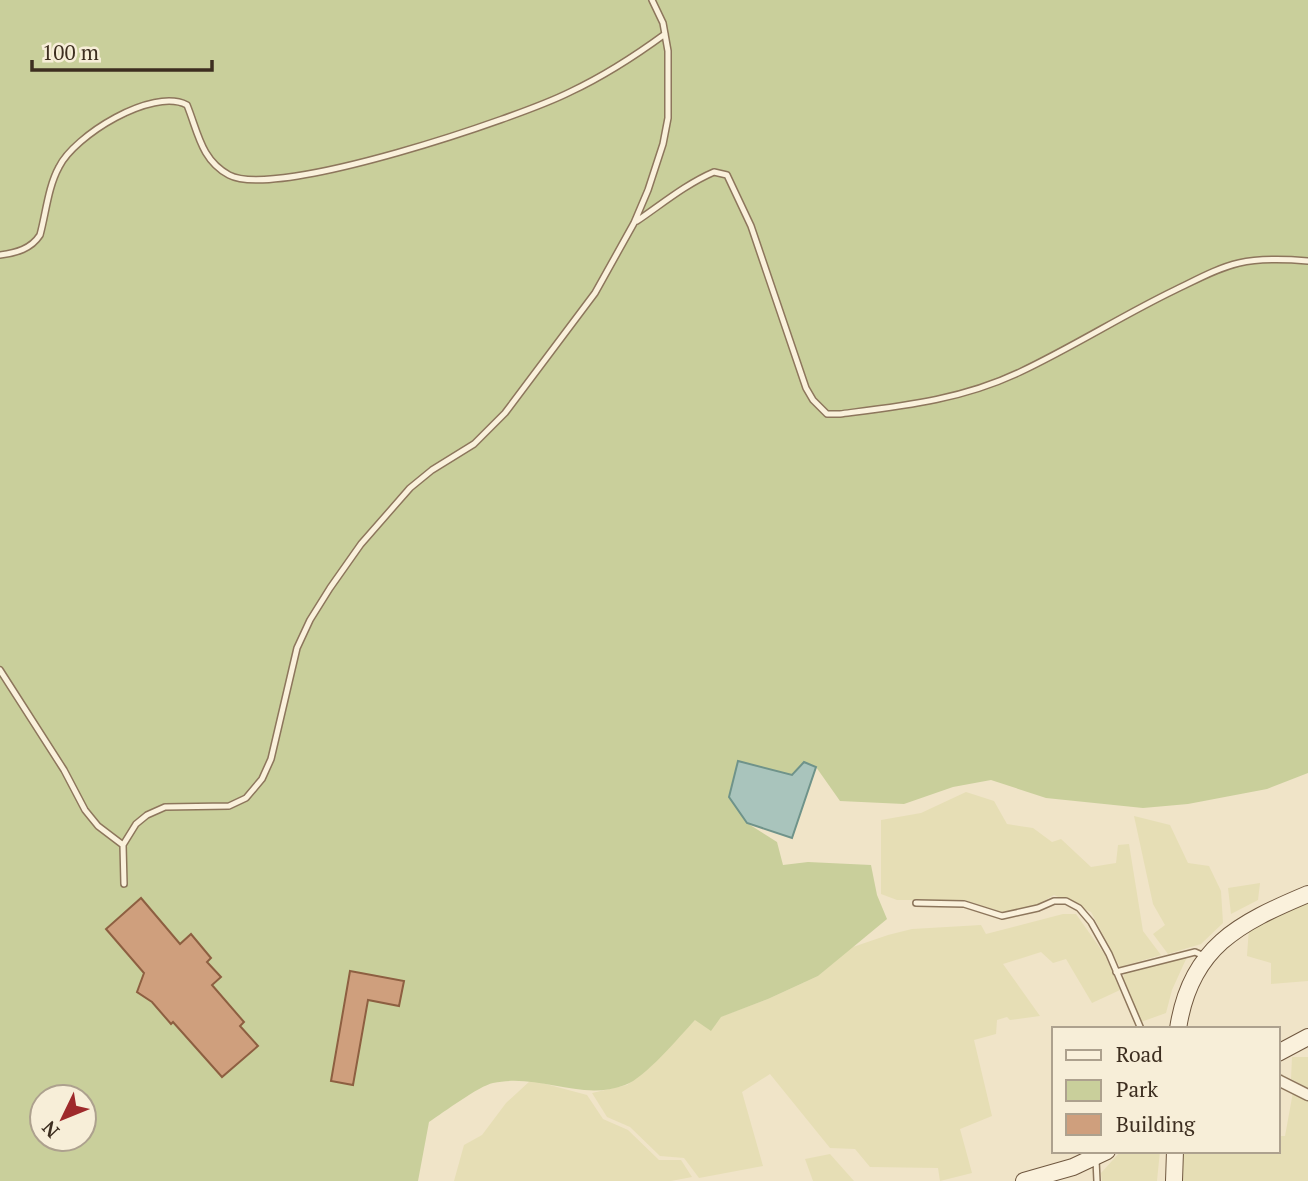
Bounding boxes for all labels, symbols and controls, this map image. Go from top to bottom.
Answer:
scale bar [32,28,212,72]
text: 100 m [42,38,99,66]
legend [1052,1027,1280,1153]
text: Road [1116,1040,1163,1068]
text: Park [1116,1075,1158,1103]
north arrow [28,1083,98,1153]
text: Building [1116,1110,1196,1138]
text: N [36,1116,64,1144]

